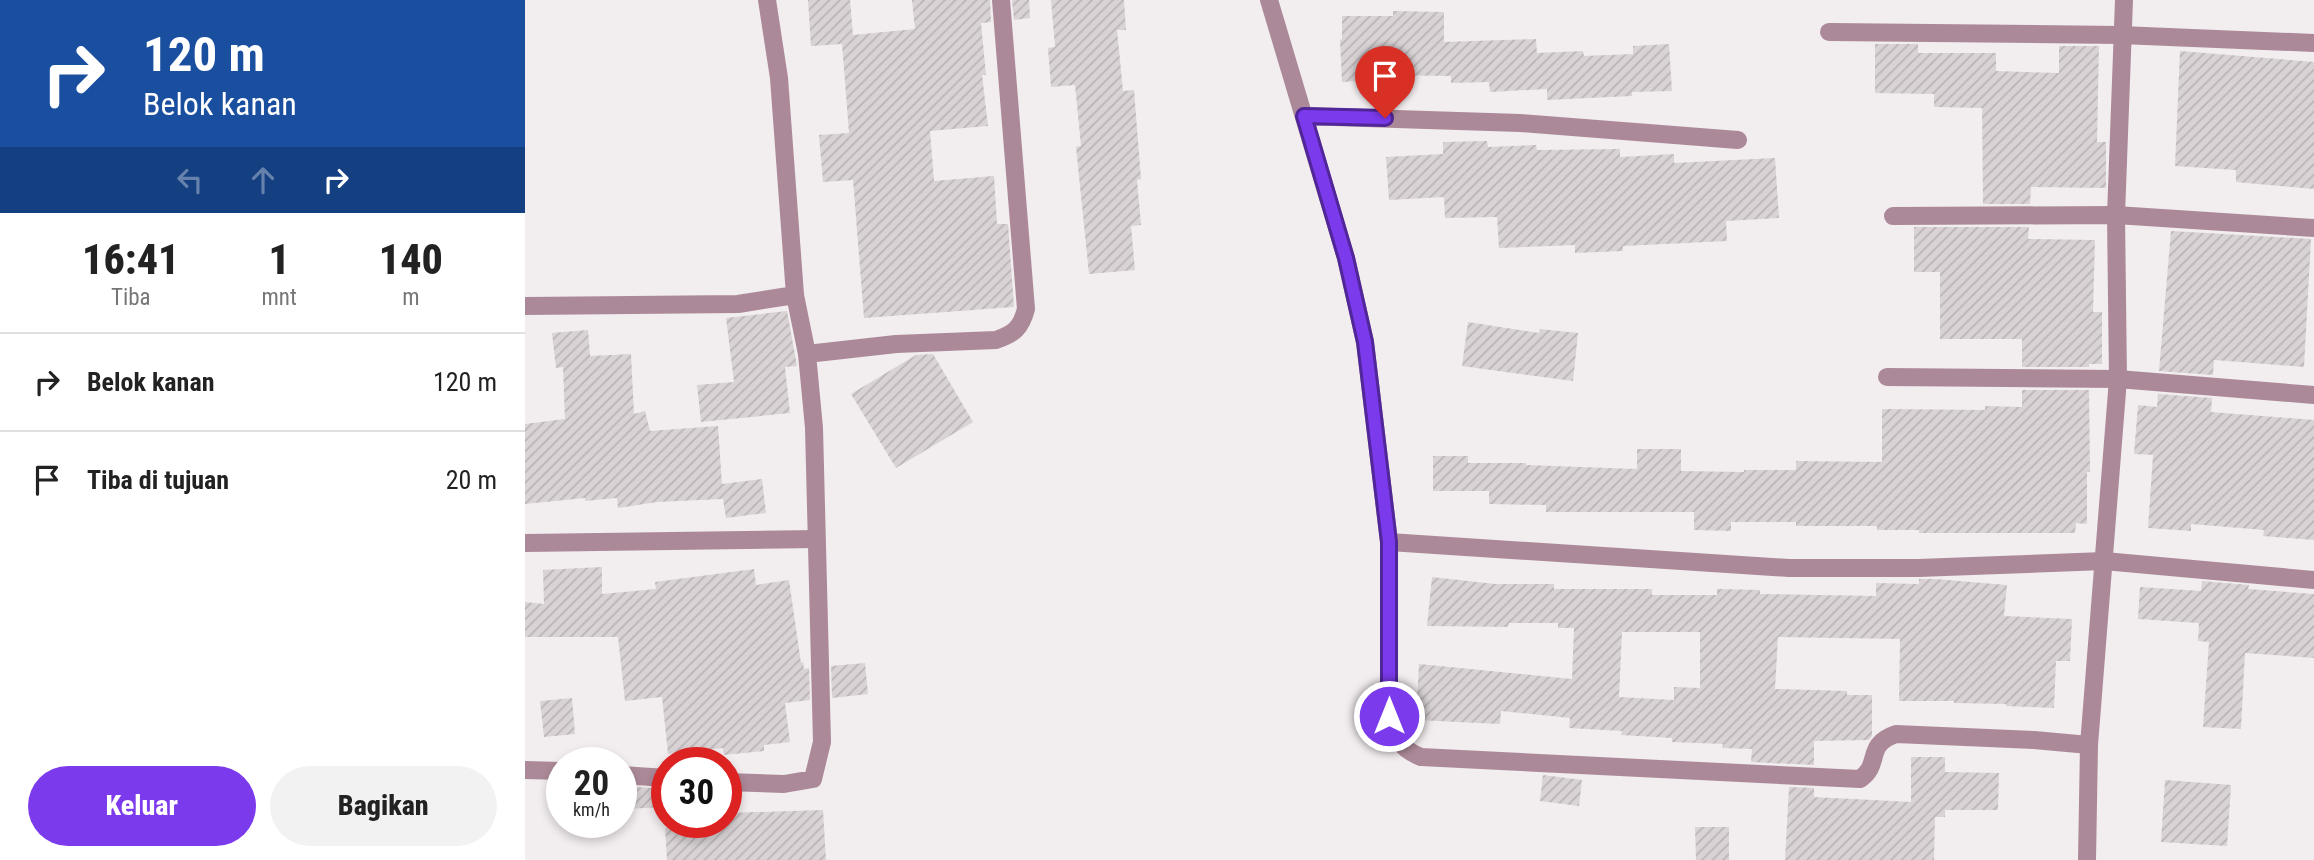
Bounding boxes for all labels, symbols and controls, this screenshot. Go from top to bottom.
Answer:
text: 120 m [143,26,265,83]
icon: right [28,28,119,119]
pin [1355,46,1415,118]
icon: arrive [1366,57,1404,95]
text: Belok kanan [143,85,297,123]
icon: left [171,161,209,199]
icon: ahead [244,161,282,199]
icon: right [317,161,355,199]
text: 16:41 [82,235,179,284]
text: 1 [268,235,290,284]
text: 140 [379,235,443,284]
text: Tiba [111,284,151,311]
text: mnt [261,284,297,311]
text: m [402,284,420,311]
icon: right [28,363,66,401]
text: Belok kanan [87,367,214,397]
text: 120 m [433,367,497,397]
icon: arrive [28,461,66,499]
text: Tiba di tujuan [87,465,229,495]
text: 20 m [446,465,497,495]
position arrow [1352,679,1426,753]
speed limit sign: 30 [651,747,742,838]
text: 20 [574,763,609,804]
button: Keluar [28,766,256,846]
button: Bagikan [270,766,497,846]
text: km/h [573,799,610,820]

